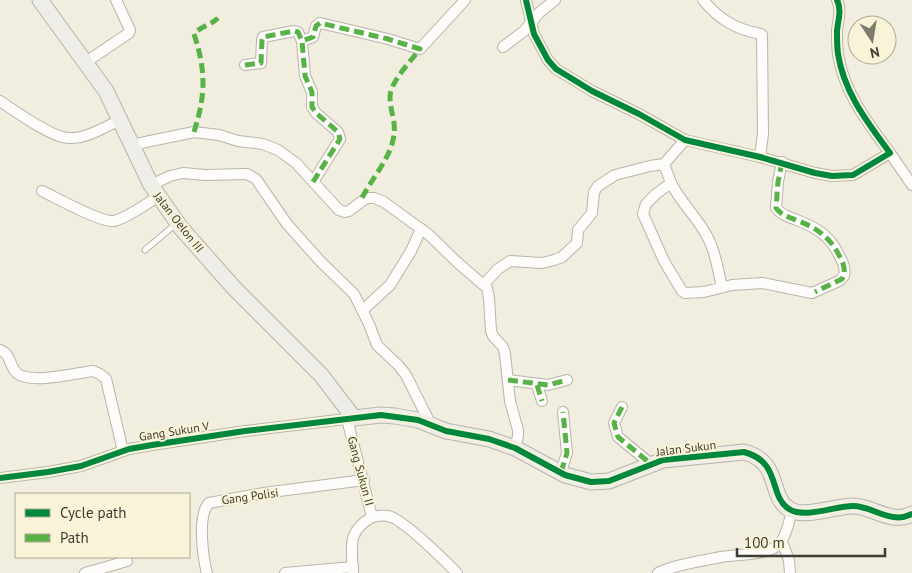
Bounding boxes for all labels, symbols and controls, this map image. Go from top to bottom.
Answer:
north arrow [847,15,897,65]
text: N [868,43,881,62]
street label: Jalan Oelon III [150,188,207,255]
street label: Gang Sukun V [138,418,210,444]
street label: Gang Sukun II [345,435,377,507]
street label: Jalan Sukun [654,437,717,459]
street label: Gang Polisi [221,485,279,507]
legend [15,493,190,558]
text: Cycle path [60,503,126,522]
scale bar [737,526,884,558]
text: Path [60,528,89,547]
text: 100 m [744,533,785,552]

